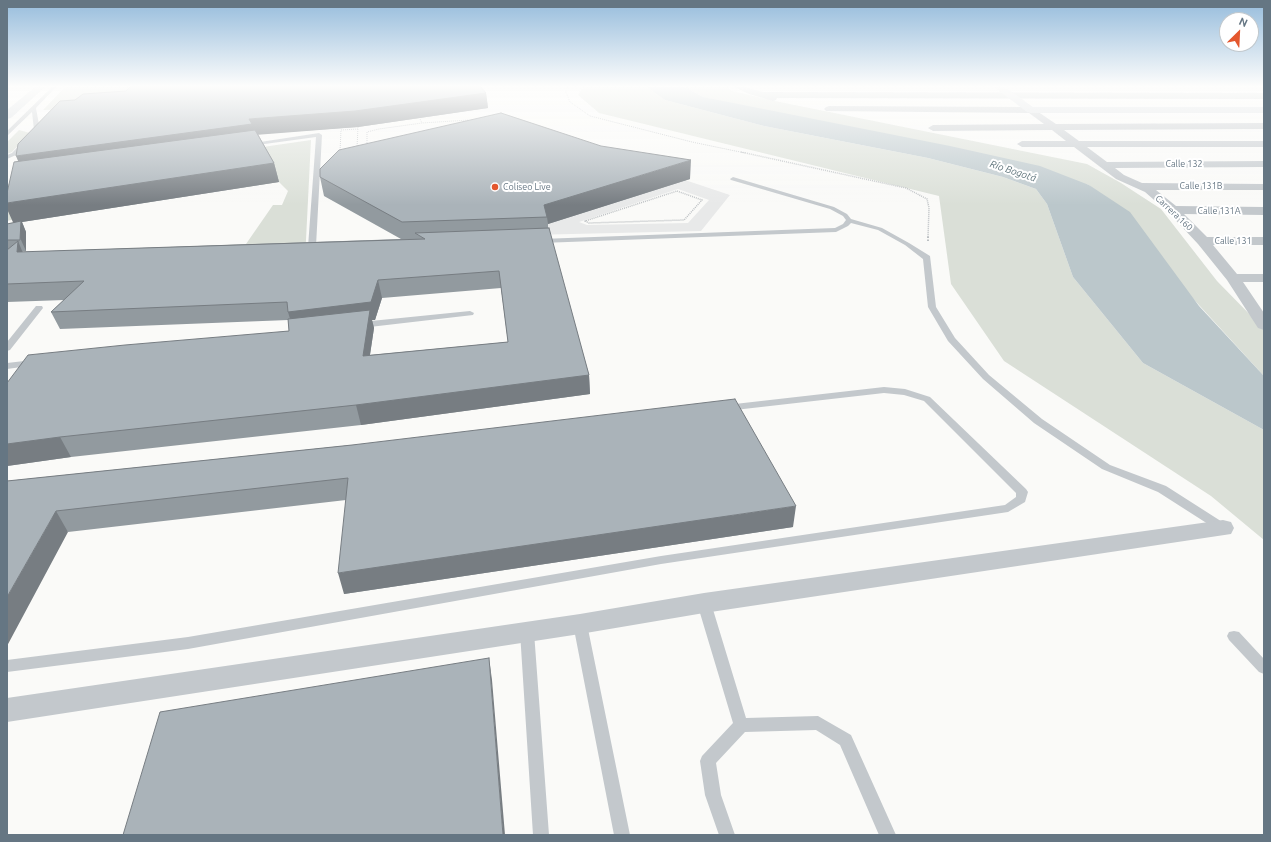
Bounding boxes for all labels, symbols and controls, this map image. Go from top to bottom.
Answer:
north arrow [1219,12,1259,52]
text: N [1237,15,1250,29]
water label: Río Bogotá [988,158,1038,184]
street label: Calle 132 [1165,159,1203,169]
street label: Calle 131B [1180,181,1222,191]
marker: Coliseo Live [490,182,500,192]
place label: Coliseo Live [503,182,551,192]
street label: Carrera 160 [1153,193,1195,233]
street label: Calle 131A [1198,206,1240,216]
street label: Calle 131 [1214,236,1252,246]

